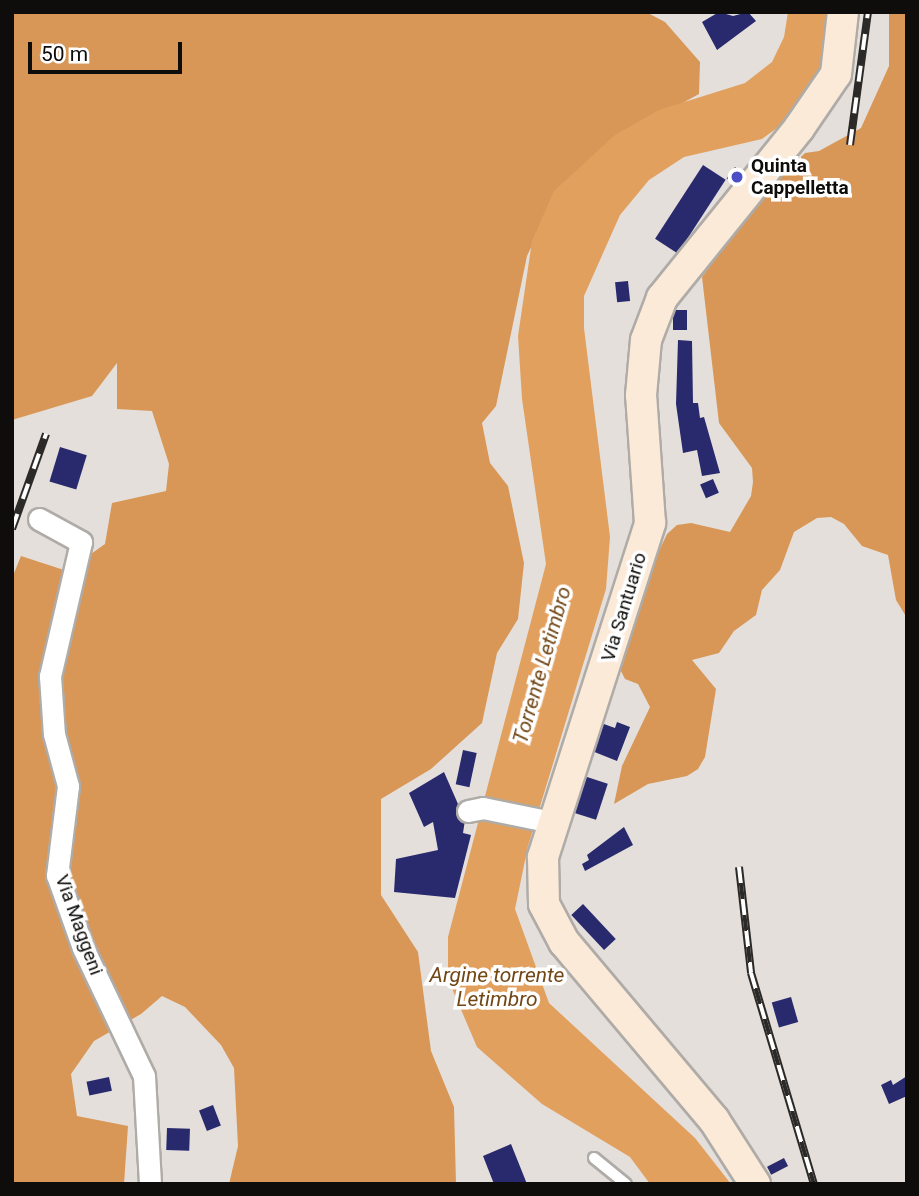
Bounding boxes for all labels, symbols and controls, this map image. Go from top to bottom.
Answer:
scale bar [32,28,186,72]
text: 50 m [41,42,88,66]
place label: Quinta Cappelletta [751,155,849,199]
marker: Quinta Cappelletta [729,169,745,185]
street label: Via Santuario [597,550,651,664]
water label: Torrente Letimbro [508,584,576,746]
street label: Via Maggeni [50,872,108,978]
water label: Argine torrente Letimbro [430,962,564,1012]

